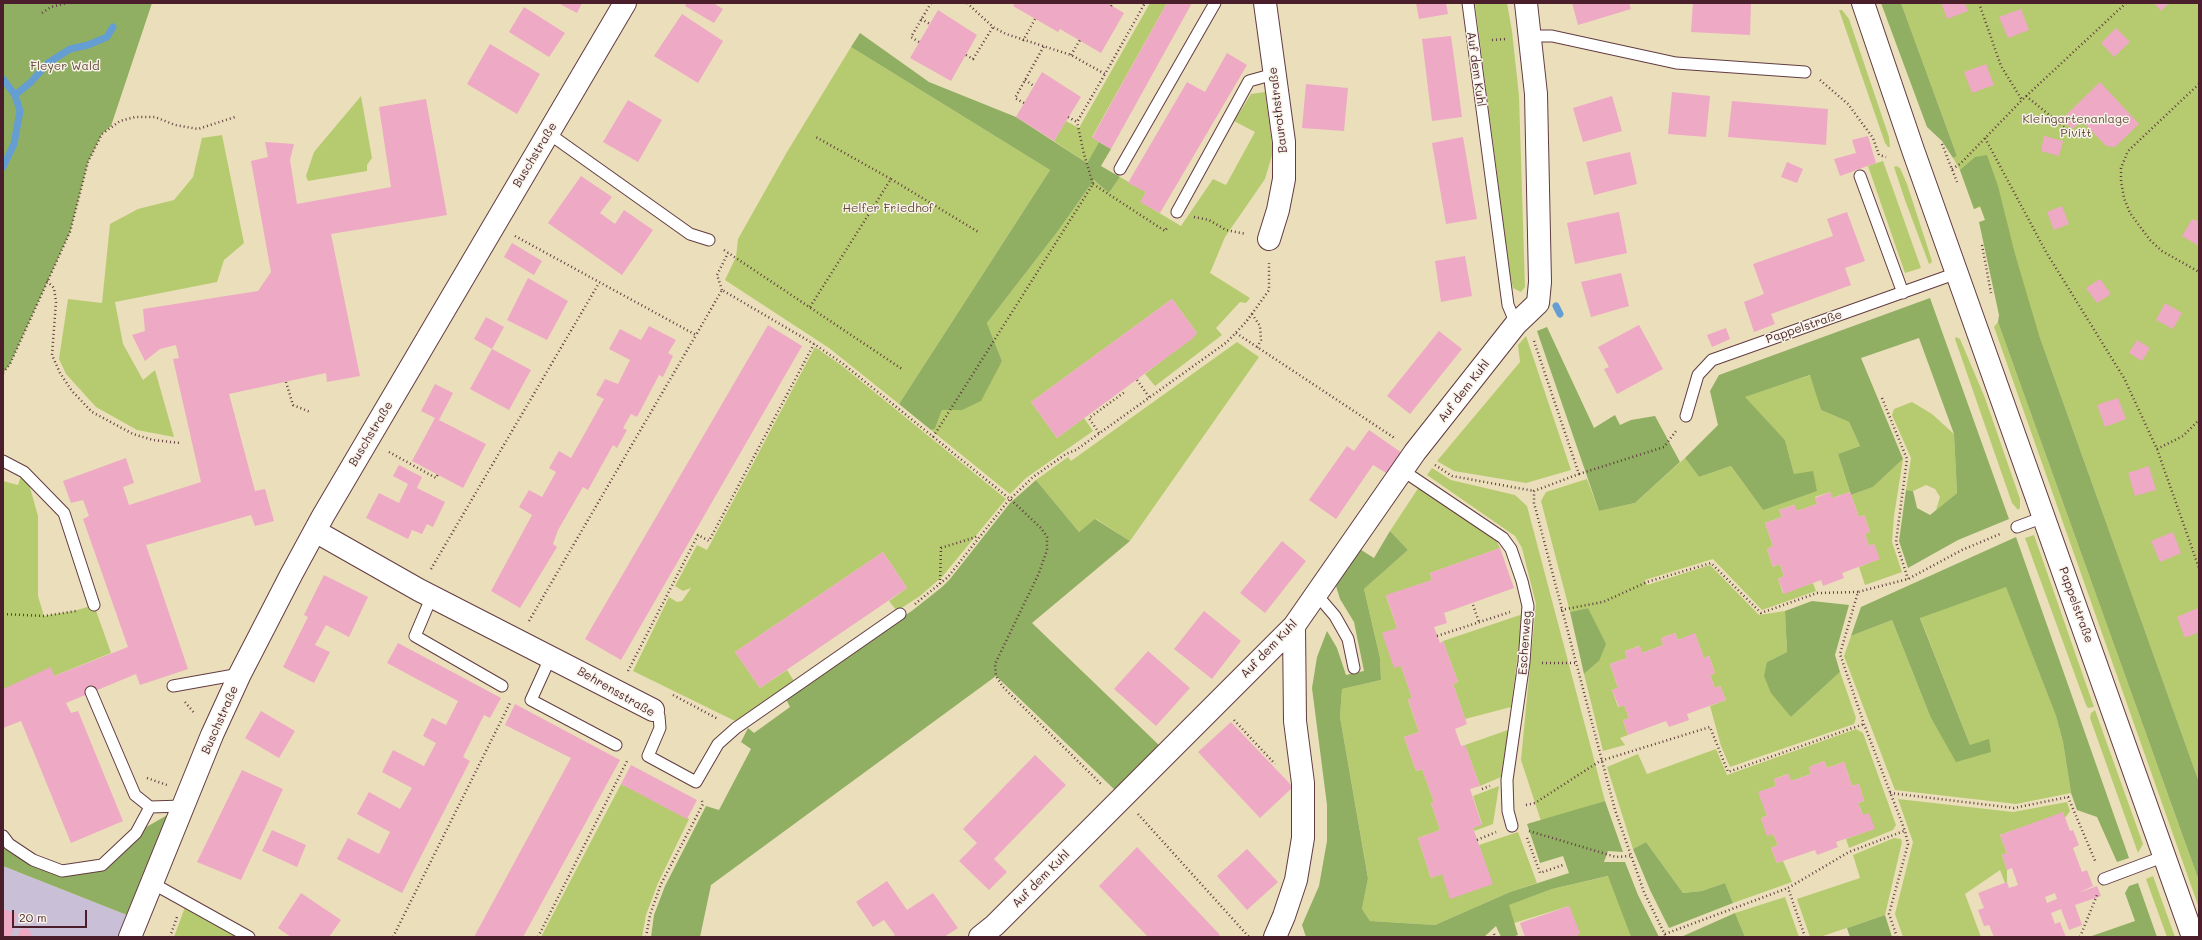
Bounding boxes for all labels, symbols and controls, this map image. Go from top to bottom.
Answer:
street label: Auf dem Kuhl [1464,31,1488,107]
park label: Fleyer Wald [30,59,100,73]
street label: Baurothstraße [1266,66,1290,154]
park label: Kleingartenanlage Pivitt [2023,112,2129,140]
street label: Buschstraße [510,120,560,190]
park label: Helfer Friedhof [843,201,933,215]
street label: Pappelstraße [1764,307,1844,347]
street label: Auf dem Kuhl [1435,357,1493,425]
street label: Buschstraße [346,399,396,469]
street label: Pappelstraße [2056,565,2096,645]
street label: Eschenweg [1516,610,1534,676]
street label: Auf dem Kuhl [1238,617,1300,681]
street label: Behrensstraße [575,664,657,720]
street label: Buschstraße [199,684,241,756]
street label: Auf dem Kuhl [1009,847,1073,911]
scale bar [14,902,89,928]
text: 20 m [19,909,47,925]

